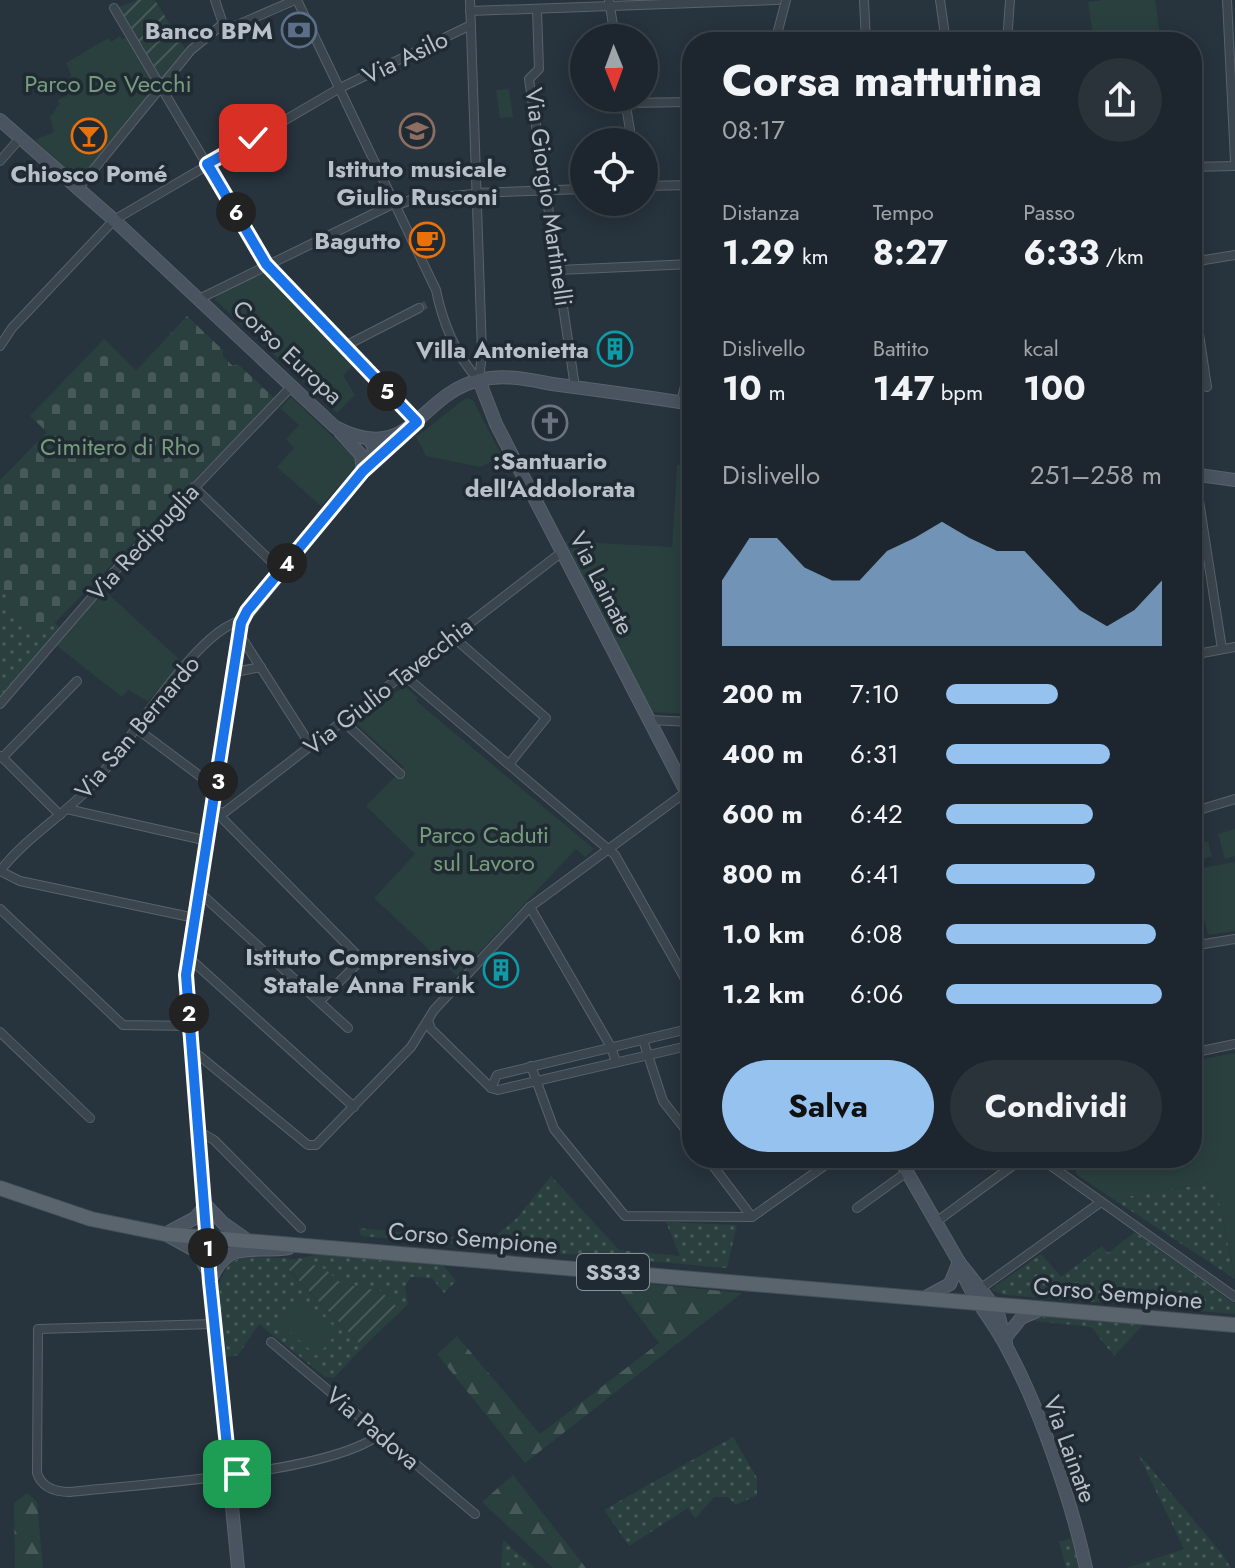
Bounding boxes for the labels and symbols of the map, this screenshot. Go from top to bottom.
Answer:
bank icon: Banco BPM [280,11,318,49]
place label: Banco BPM [145,13,273,48]
street label: Via Asilo [356,21,454,93]
north arrow [570,24,658,112]
park label: Parco De Vecchi [24,66,192,101]
street label: Via Giorgio Martinelli [516,85,582,309]
pin [219,104,287,172]
school or university icon: Istituto musicale Giulio Rusconi [398,112,436,150]
bar icon: Chiosco Pomé [70,117,108,155]
place label: Istituto musicale Giulio Rusconi [327,151,507,214]
place label: Chiosco Pomé [10,156,168,191]
pin: 6 [216,192,256,232]
cafe icon: Bagutto [408,221,446,259]
place label: Bagutto [314,223,401,258]
street label: Corso Europa [225,292,351,412]
building icon: Villa Antonietta [596,330,634,368]
place label: Villa Antonietta [415,332,589,367]
pin: 5 [367,371,407,411]
church icon: :Santuario dell'Addolorata [531,404,569,442]
park label: Cimitero di Rho [40,429,200,464]
place label: :Santuario dell'Addolorata [465,443,635,506]
street label: Via Redipuglia [79,475,207,609]
street label: Via Lainate [561,525,643,641]
pin: 4 [267,543,307,583]
street label: Via Giulio Tavecchia [296,609,480,763]
street label: Via San Bernardo [66,647,208,807]
pin: 3 [198,761,238,801]
park label: Parco Caduti sul Lavoro [419,817,549,880]
place label: Istituto Comprensivo Statale Anna Frank [245,939,475,1002]
building icon: Istituto Comprensivo Statale Anna Frank [482,951,520,989]
pin: 2 [169,993,209,1033]
street label: Corso Sempione [387,1213,559,1263]
pin: 1 [188,1228,228,1268]
road number: SS33 [577,1254,649,1290]
street label: Corso Sempione [1032,1268,1204,1318]
street label: Via Padova [318,1378,428,1478]
street label: Via Lainate [1034,1391,1106,1507]
pin [203,1440,271,1508]

